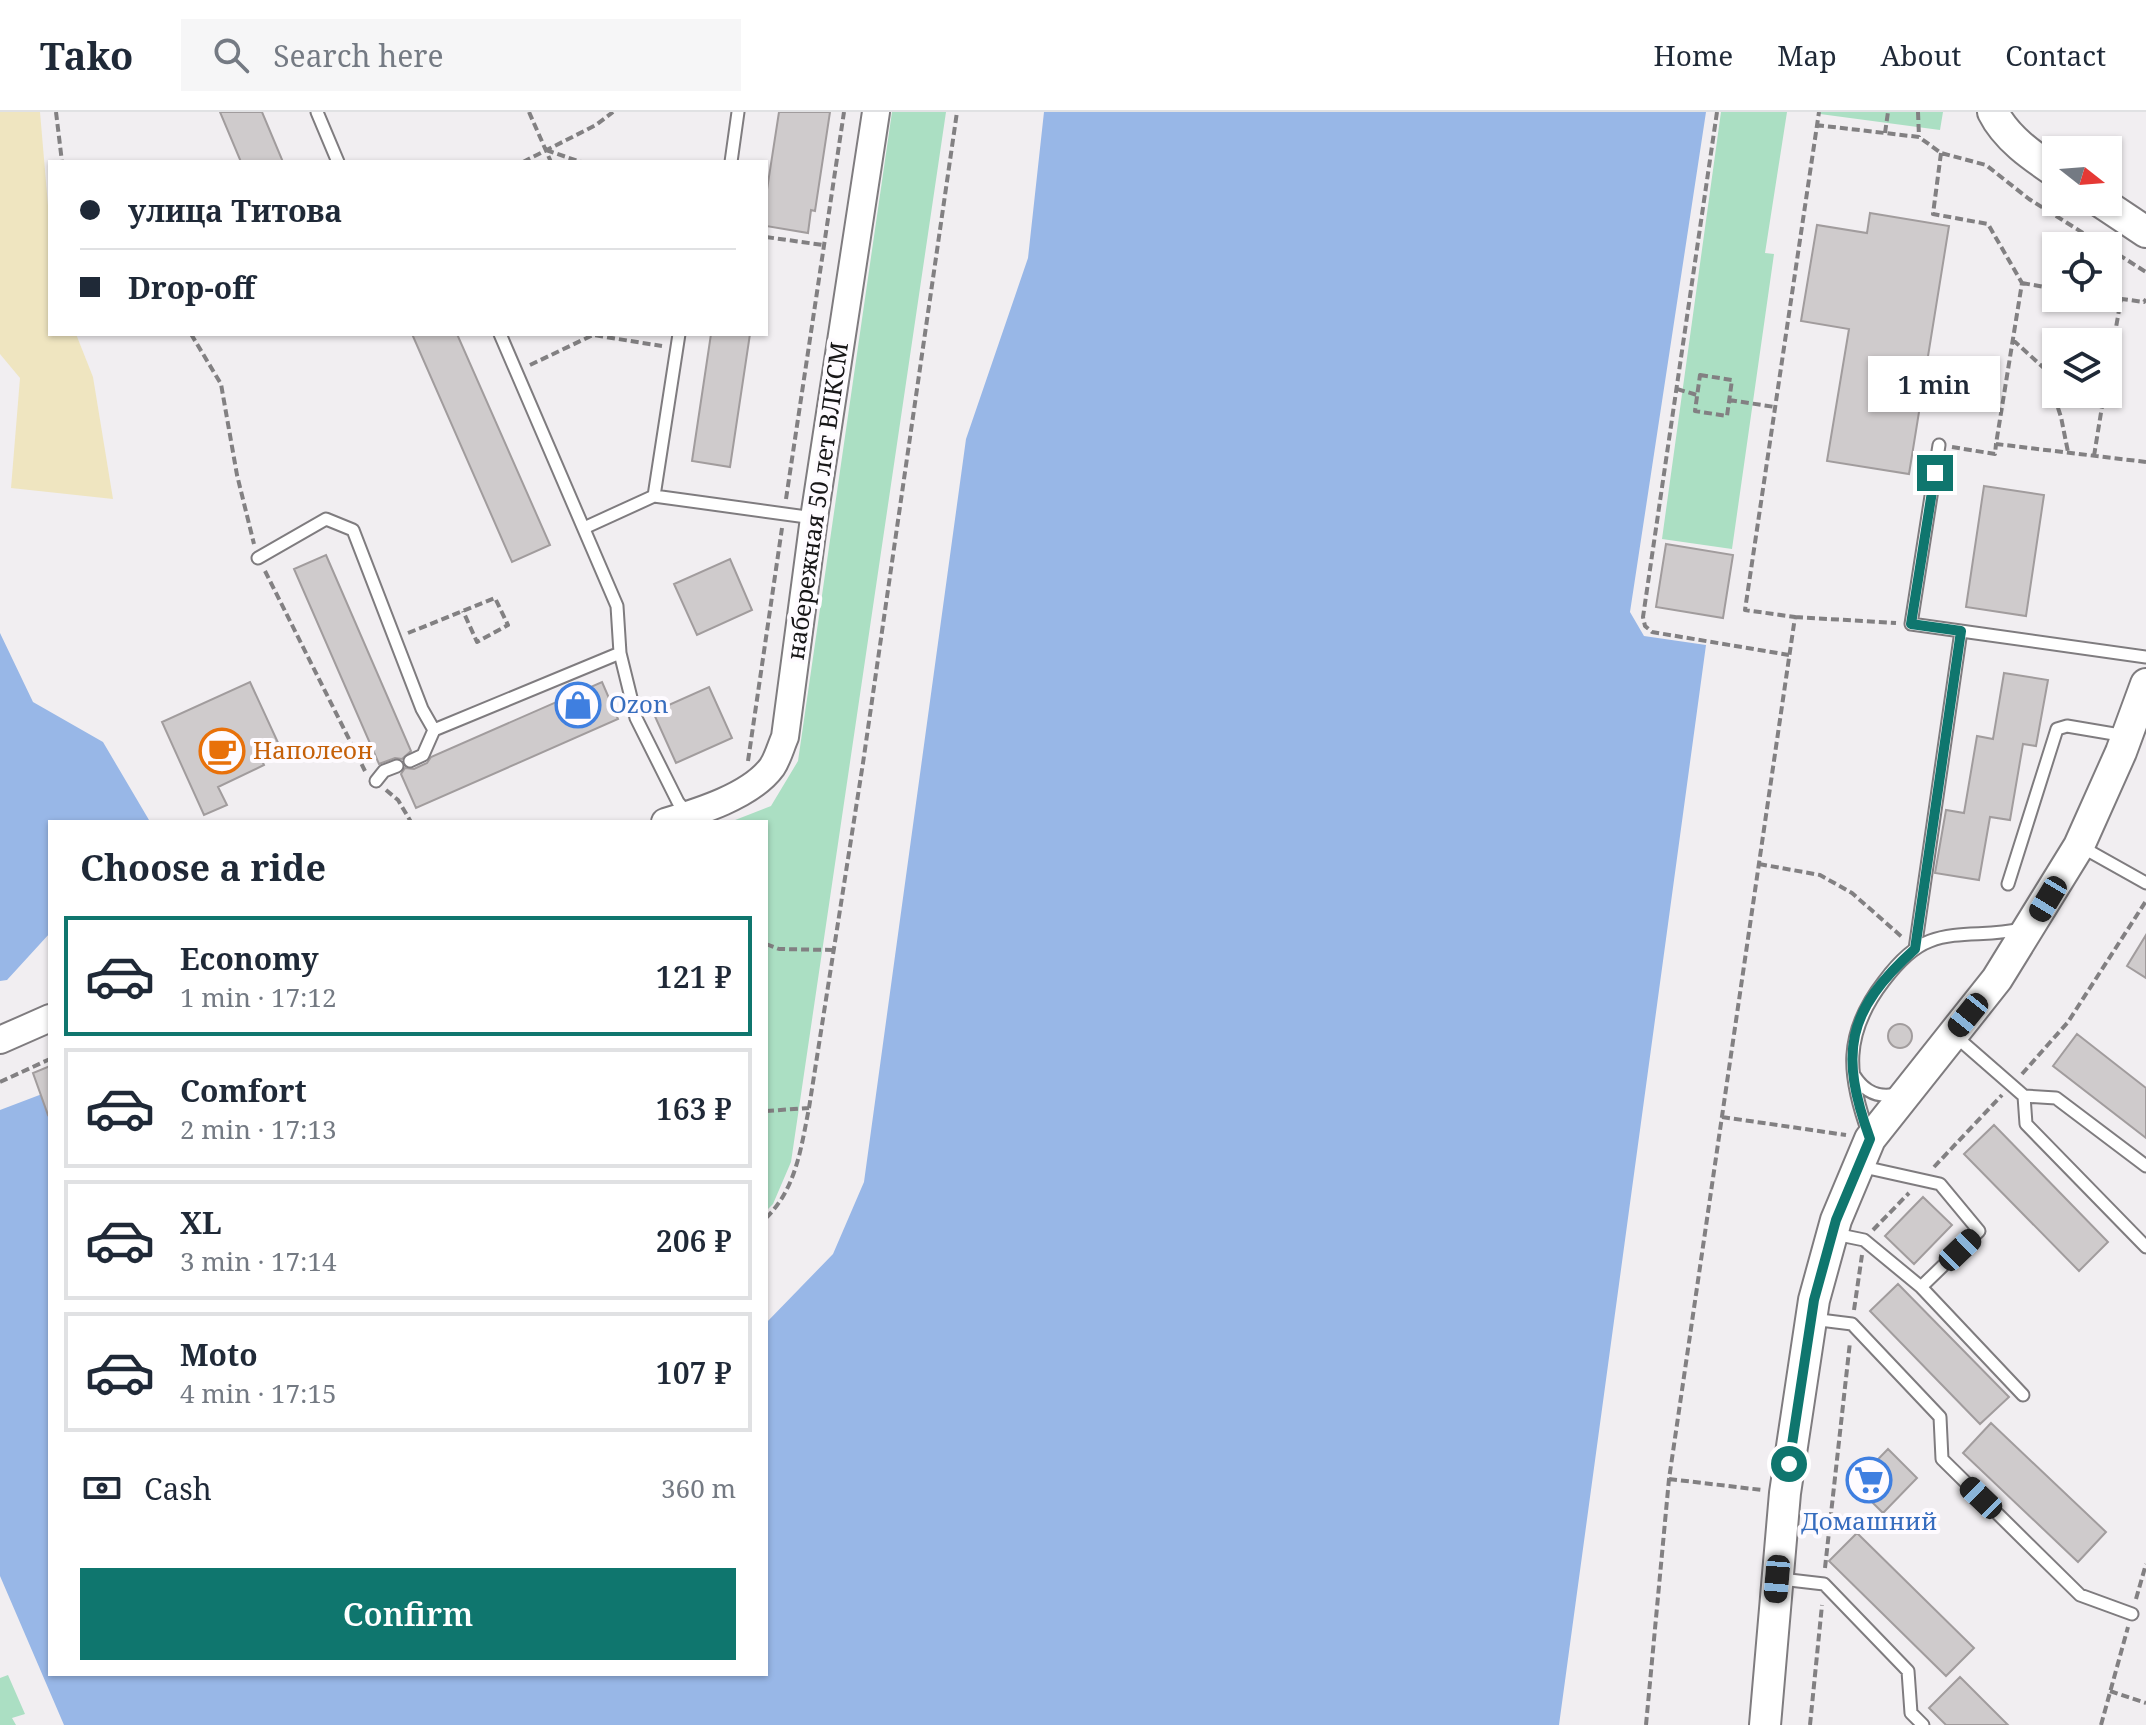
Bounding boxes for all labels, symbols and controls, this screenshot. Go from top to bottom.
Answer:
search box [181,19,741,91]
text: Tako [40,29,133,81]
icon: search [209,33,253,77]
text: Search here [273,35,444,76]
text: Home [1654,36,1733,74]
text: Map [1777,36,1837,74]
text: About [1881,36,1961,74]
text: Contact [2005,36,2106,74]
north arrow [2042,136,2122,216]
map controls [2042,136,2122,408]
text: улица Титова [128,190,342,231]
button: locate [2042,232,2122,312]
text: Drop-off [128,267,255,308]
button: layers [2042,328,2122,408]
street label: набережная 50 лет ВЛКСМ [778,340,855,662]
callout: 1 min [1869,357,2001,413]
text: 1 min [1898,366,1970,402]
route end [1917,455,1953,491]
shop icon: Ozon [554,681,602,729]
place label: Ozon [609,687,668,720]
cafe icon: Наполеон [198,727,246,775]
place label: Наполеон [253,733,373,766]
text: Choose a ride [80,843,326,892]
car [2025,872,2071,926]
text: Economy [180,938,319,979]
icon: car [84,940,156,1012]
text: 121 ₽ [656,956,732,997]
text: 1 min · 17:12 [180,979,337,1015]
car [1944,989,1992,1041]
text: Comfort [180,1070,307,1111]
icon: car [84,1072,156,1144]
text: 163 ₽ [656,1088,732,1129]
text: 2 min · 17:13 [180,1111,337,1147]
text: XL [180,1202,222,1243]
icon: car [84,1204,156,1276]
text: 206 ₽ [656,1220,732,1261]
car [1934,1225,1986,1275]
text: 3 min · 17:14 [180,1243,337,1279]
text: Moto [180,1334,258,1375]
icon: car [84,1336,156,1408]
text: 107 ₽ [656,1352,732,1393]
text: 4 min · 17:15 [180,1375,337,1411]
route start [1771,1446,1807,1482]
supermarket icon: Домашний [1845,1456,1893,1504]
icon: cash [80,1466,124,1510]
text: Cash [144,1468,212,1509]
text: 360 m [661,1470,736,1506]
car [1955,1473,2007,1523]
place label: Домашний [1801,1504,1937,1537]
car [1763,1554,1791,1604]
button: Confirm [80,1568,736,1660]

